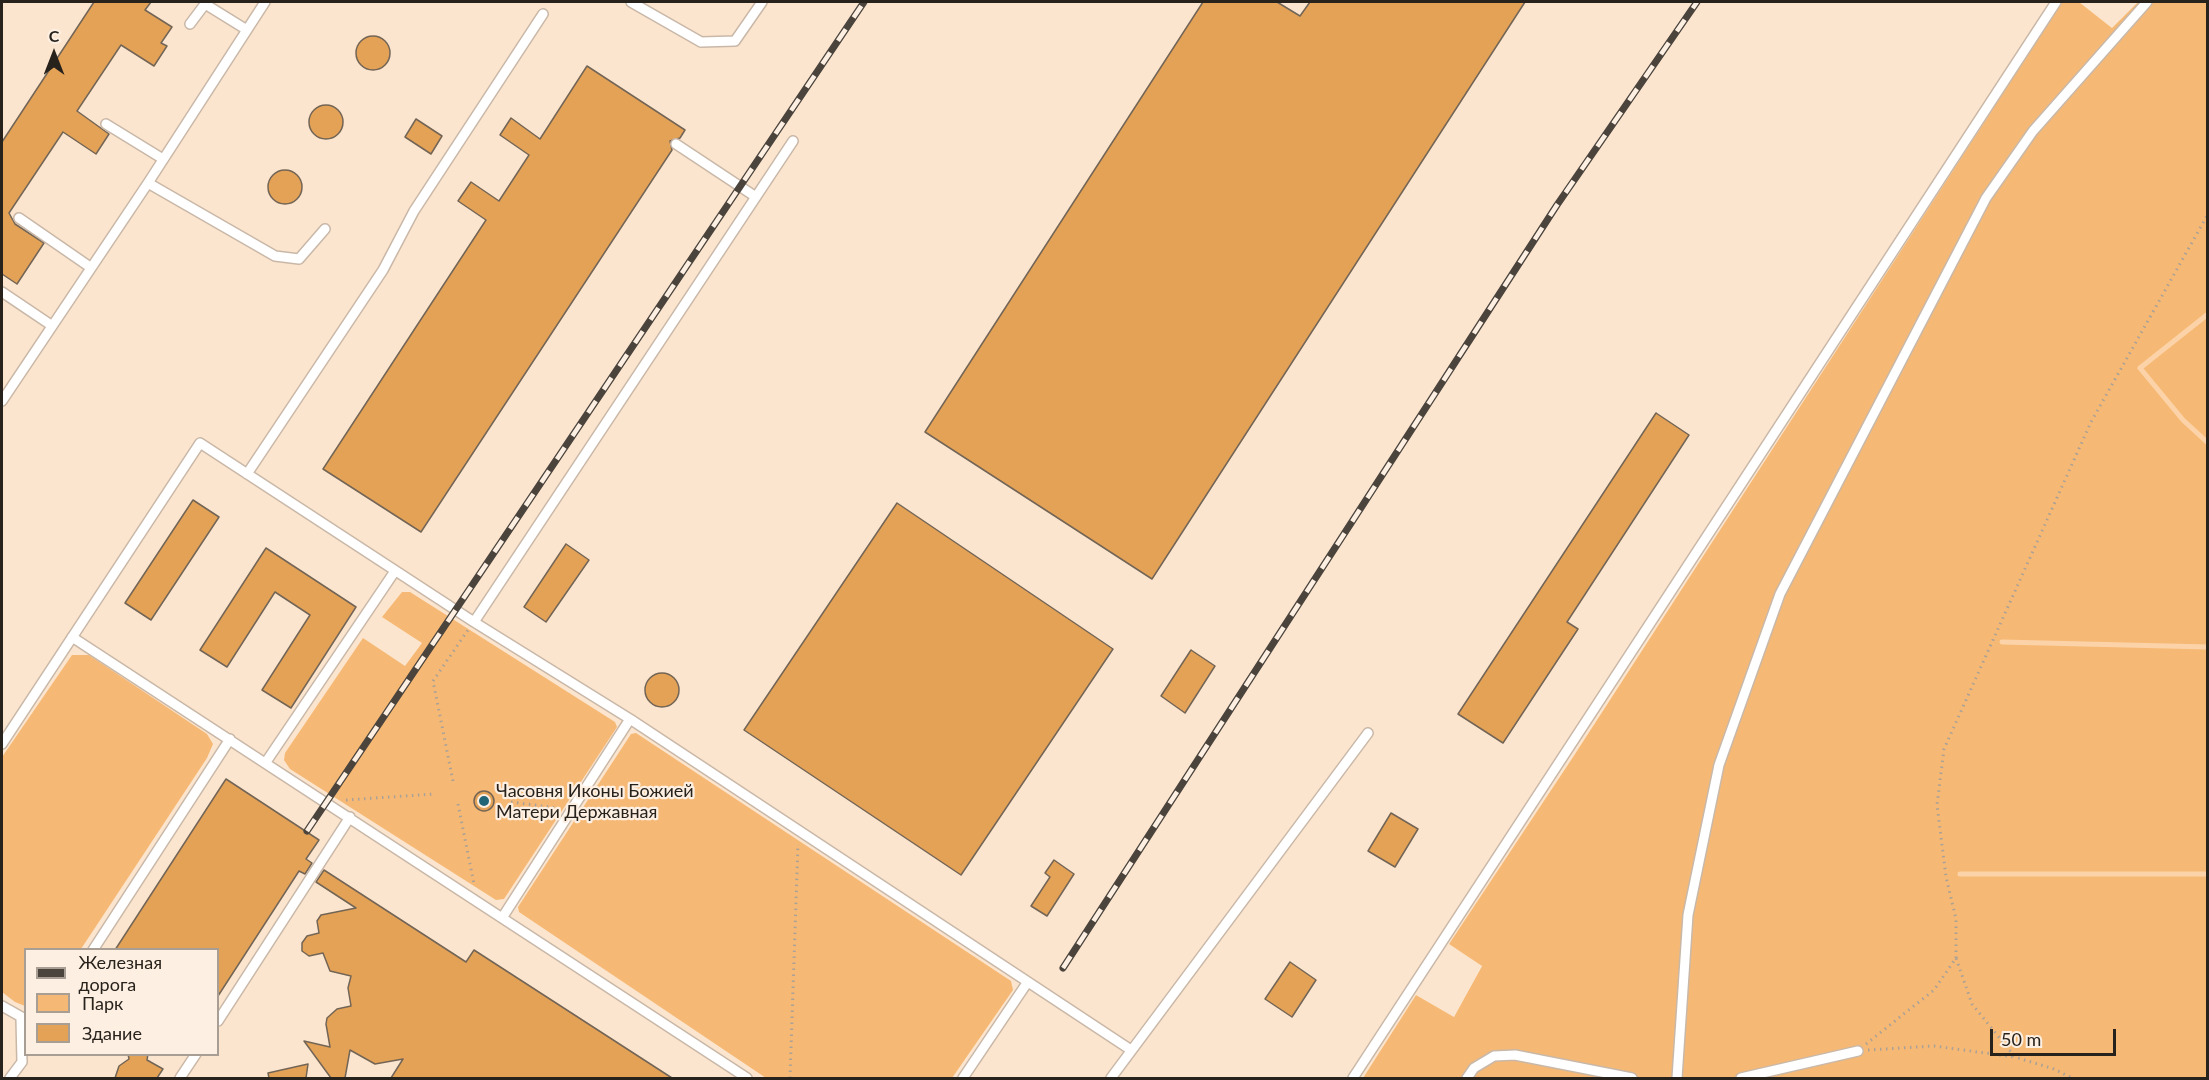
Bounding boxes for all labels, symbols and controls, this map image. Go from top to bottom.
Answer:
north arrow [24,24,84,84]
text: С [49,26,59,45]
place label: Часовня Иконы Божией Матери Державная [496,780,694,822]
marker: Часовня Иконы Божией Матери Державная [477,794,491,808]
legend [24,948,219,1056]
text: Железная дорога [78,951,162,995]
text: Парк [82,992,123,1014]
scale bar [1993,1017,2119,1055]
text: Здание [82,1022,142,1044]
text: 50 m [2001,1028,2041,1050]

